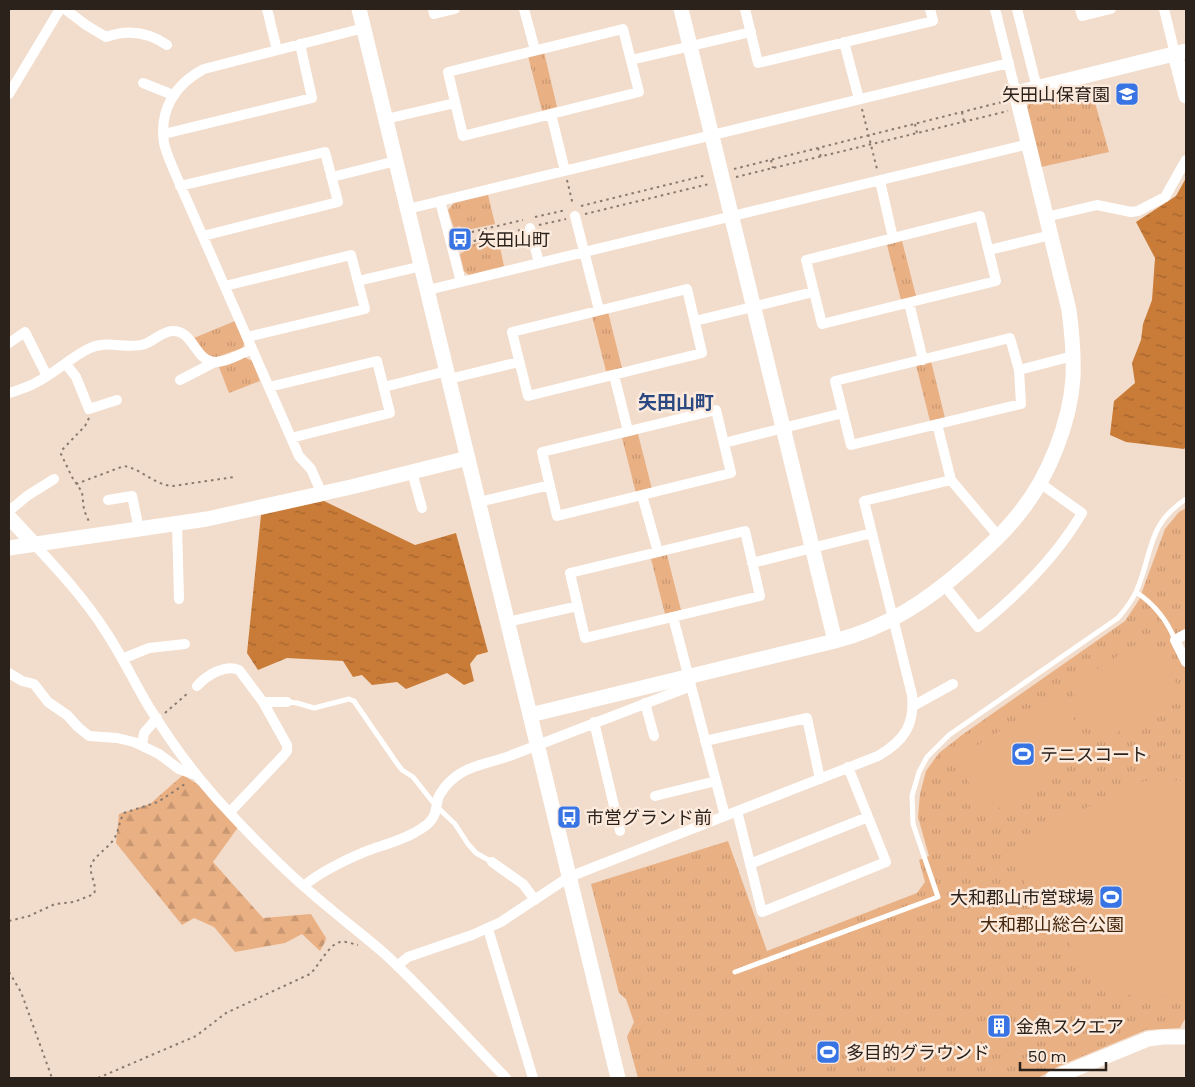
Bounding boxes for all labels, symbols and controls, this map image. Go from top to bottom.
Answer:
school or university icon: 矢田山保育園 [1114,81,1140,107]
place label: 矢田山保育園 [1002,82,1110,107]
bus stop icon: 矢田山町 [447,226,473,252]
place label: 矢田山町 [478,227,550,252]
district label: 矢田山町 [638,389,714,416]
sports icon: テニスコート [1010,741,1036,767]
place label: テニスコート [1040,742,1148,767]
bus stop icon: 市営グランド前 [556,804,582,830]
place label: 市営グランド前 [586,805,712,830]
sports icon: 大和郡山市営球場 [1098,884,1124,910]
place label: 大和郡山市営球場 [950,885,1094,910]
park label: 大和郡山総合公園 [980,912,1124,937]
building icon: 金魚スクエア [986,1013,1012,1039]
place label: 金魚スクエア [1016,1014,1124,1039]
sports icon: 多目的グラウンド [815,1039,841,1065]
place label: 多目的グラウンド [846,1040,990,1065]
scale bar [1020,1040,1106,1072]
text: 50 m [1028,1046,1066,1067]

